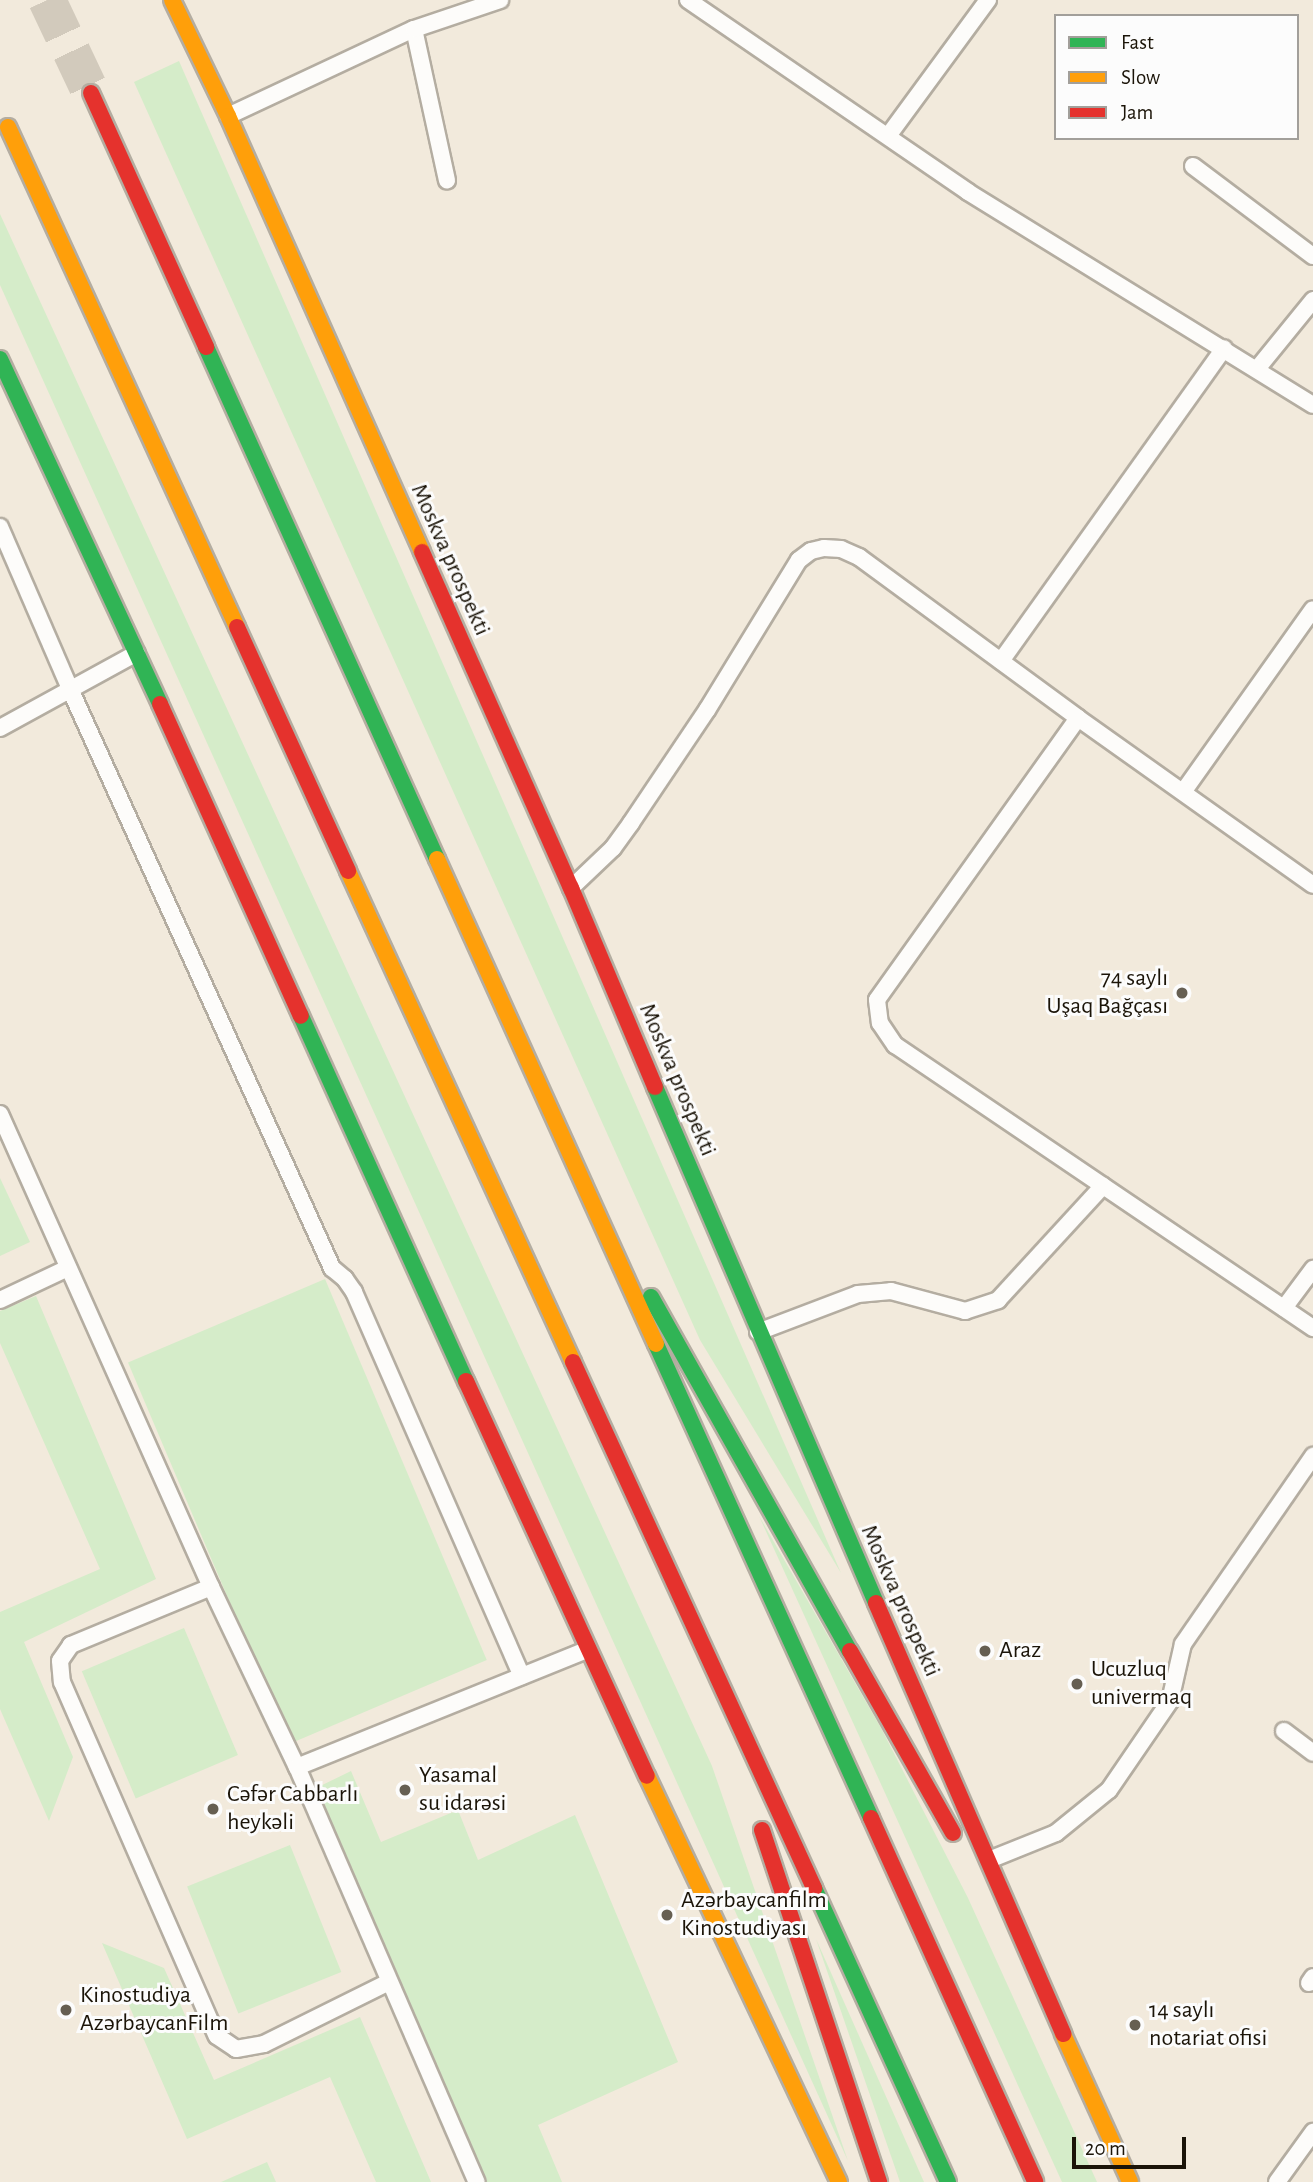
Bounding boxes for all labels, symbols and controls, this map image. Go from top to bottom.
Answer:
legend [1054,14,1299,140]
text: Fast [1121,32,1154,53]
text: Slow [1121,67,1160,88]
text: Jam [1121,102,1153,123]
street label: Moskva prospekti [404,480,496,640]
place label: 74 saylı Uşaq Bağçası [1046,965,1168,1021]
marker: 74 saylı Uşaq Bağçası [1174,985,1190,1001]
street label: Moskva prospekti [632,999,722,1161]
street label: Moskva prospekti [854,1521,946,1681]
place label: Araz [999,1637,1041,1665]
marker: Araz [977,1643,993,1659]
place label: Ucuzluq univermaq [1091,1656,1192,1712]
marker: Ucuzluq univermaq [1069,1676,1085,1692]
place label: Yasamal su idarəsi [419,1762,506,1818]
place label: Cəfər Cabbarlı heykəli [227,1781,358,1837]
marker: Yasamal su idarəsi [397,1782,413,1798]
marker: Cəfər Cabbarlı heykəli [205,1801,221,1817]
place label: Azərbaycanfilm Kinostudiyası [681,1887,827,1943]
marker: Azərbaycanfilm Kinostudiyası [659,1907,675,1923]
place label: Kinostudiya AzərbaycanFilm [80,1982,228,2038]
place label: 14 saylı notariat ofisi [1149,1997,1267,2053]
marker: Kinostudiya AzərbaycanFilm [58,2002,74,2018]
marker: 14 saylı notariat ofisi [1127,2017,1143,2033]
scale bar [1075,2122,1189,2166]
text: 20 m [1085,2138,1126,2159]

